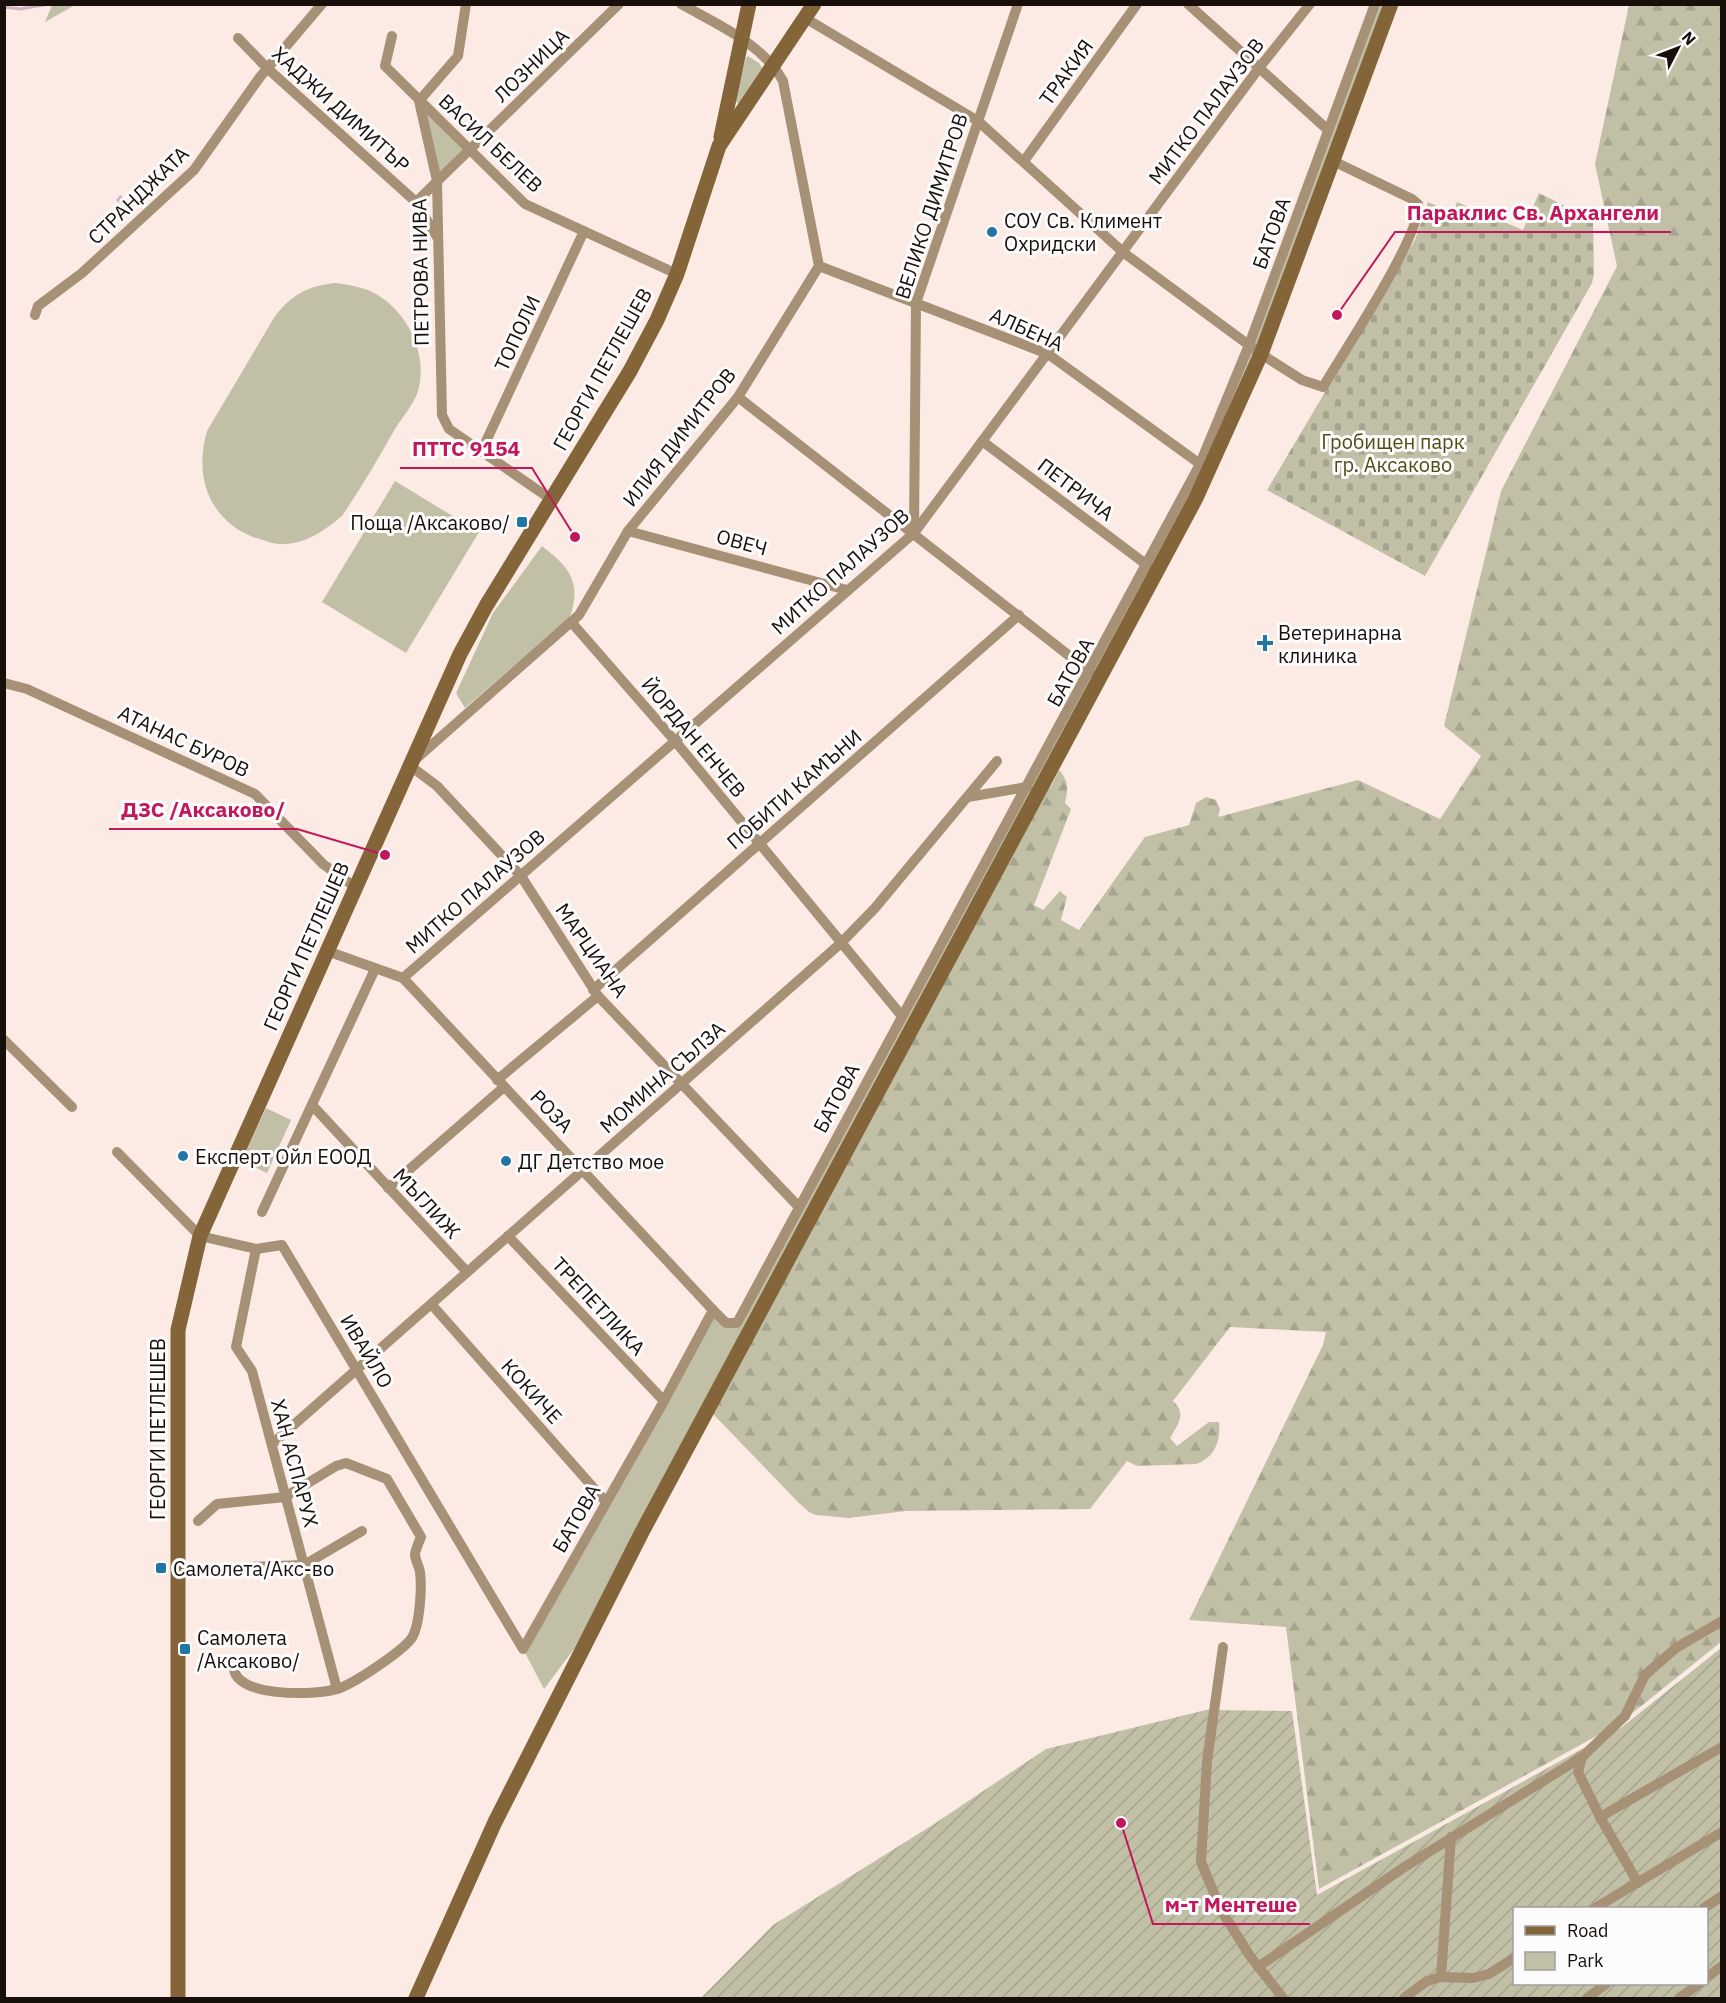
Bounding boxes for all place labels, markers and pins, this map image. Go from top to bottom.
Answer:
callout: Параклис Св. Архангели [1395,193,1671,232]
place label: СОУ Св. Климент Охридски [1004,207,1163,257]
marker: СОУ Св. Климент Охридски [985,225,999,239]
callout: ПТТС 9154 [400,429,532,468]
place label: Поща /Аксаково/ [350,509,510,536]
marker: Поща /Аксаково/ [515,515,529,529]
place label: Ветеринарна клиника [1278,619,1402,669]
marker: Ветеринарна клиника [1256,634,1274,652]
callout: ДЗС /Аксаково/ [109,790,297,829]
place label: Експерт Ойл ЕООД [195,1143,371,1170]
place label: ДГ Детство мое [518,1148,664,1175]
marker: Експерт Ойл ЕООД [176,1149,190,1163]
marker: ДГ Детство мое [499,1154,513,1168]
place label: Самолета/Акс-во [173,1555,334,1582]
marker: Самолета/Акс-во [154,1561,168,1575]
place label: Самолета /Аксаково/ [197,1624,300,1674]
marker: Самолета /Аксаково/ [178,1642,192,1656]
callout: м-т Ментeше [1153,1885,1310,1924]

